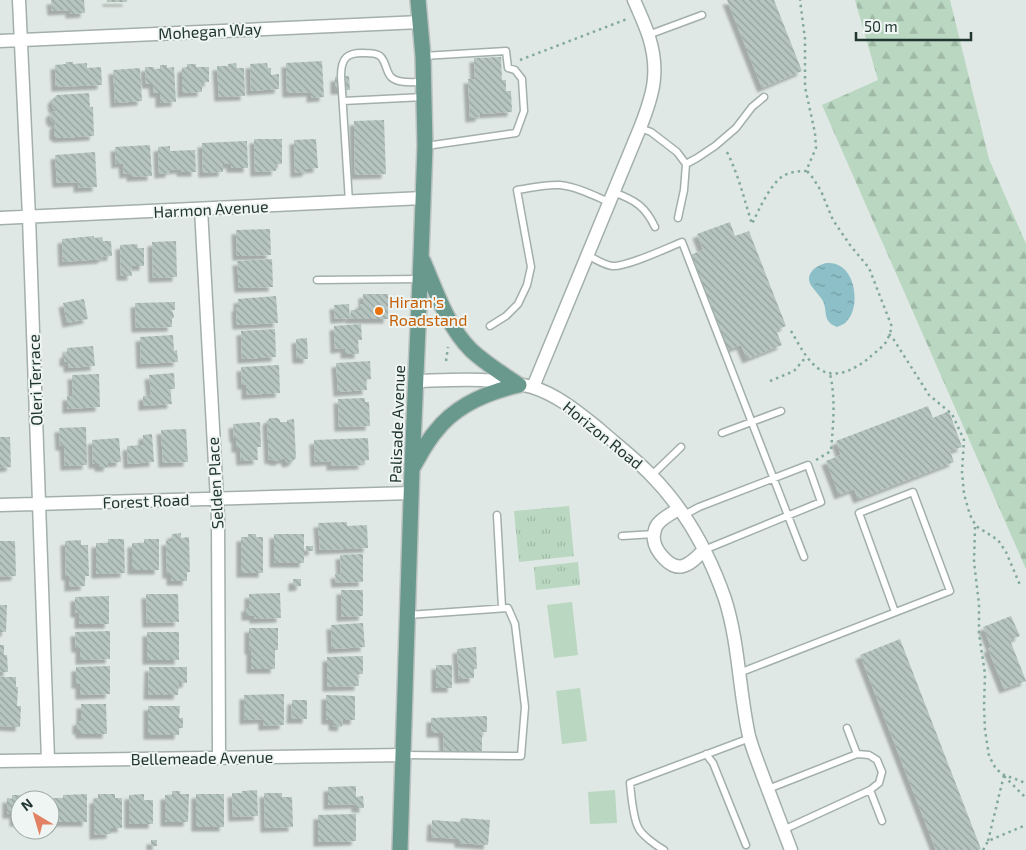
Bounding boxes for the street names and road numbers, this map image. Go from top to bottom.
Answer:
street label: Mohegan Way [158,18,263,43]
street label: Harmon Avenue [153,196,269,221]
street label: Oleri Terrace [23,334,46,426]
street label: Palisade Avenue [385,365,408,483]
street label: Horizon Road [560,397,647,473]
street label: Selden Place [203,436,226,530]
street label: Forest Road [102,489,190,512]
street label: Bellemeade Avenue [131,747,273,768]

